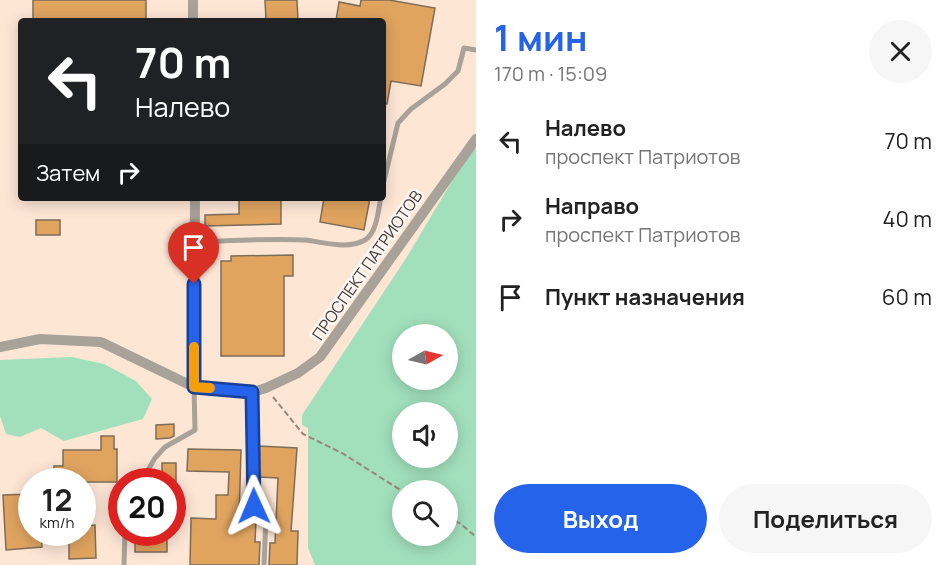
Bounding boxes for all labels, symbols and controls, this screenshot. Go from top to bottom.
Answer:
text: 1 мин [494,13,587,62]
button: close [869,20,932,83]
text: 70 m [135,33,231,91]
icon: left [36,42,114,120]
text: 170 m · 15:09 [494,60,607,87]
text: Налево [135,88,230,125]
text: Налево [545,113,626,143]
icon: left [494,125,527,158]
text: 70 m [884,126,932,156]
text: проспект Патриотов [545,143,741,170]
icon: right [112,156,145,189]
text: Затем [36,158,100,188]
street label: ПРОСПЕКТ ПАТРИОТОВ [307,186,427,344]
text: Направо [545,191,639,221]
icon: right [494,203,527,236]
text: 40 m [883,204,932,234]
text: проспект Патриотов [545,221,741,248]
pin [168,222,219,284]
icon: arrive [177,231,210,264]
icon: arrive [494,281,527,314]
text: Пункт назначения [545,282,745,312]
text: 60 m [882,282,932,312]
north arrow [392,324,458,390]
map controls [392,324,458,546]
button: sound [392,402,458,468]
speed limit sign: 20 [108,468,186,546]
position arrow [222,474,286,538]
text: 12 [41,479,73,520]
button: search [392,480,458,546]
button: Выход [494,484,707,553]
button: Поделиться [719,484,932,553]
text: km/h [40,512,74,533]

